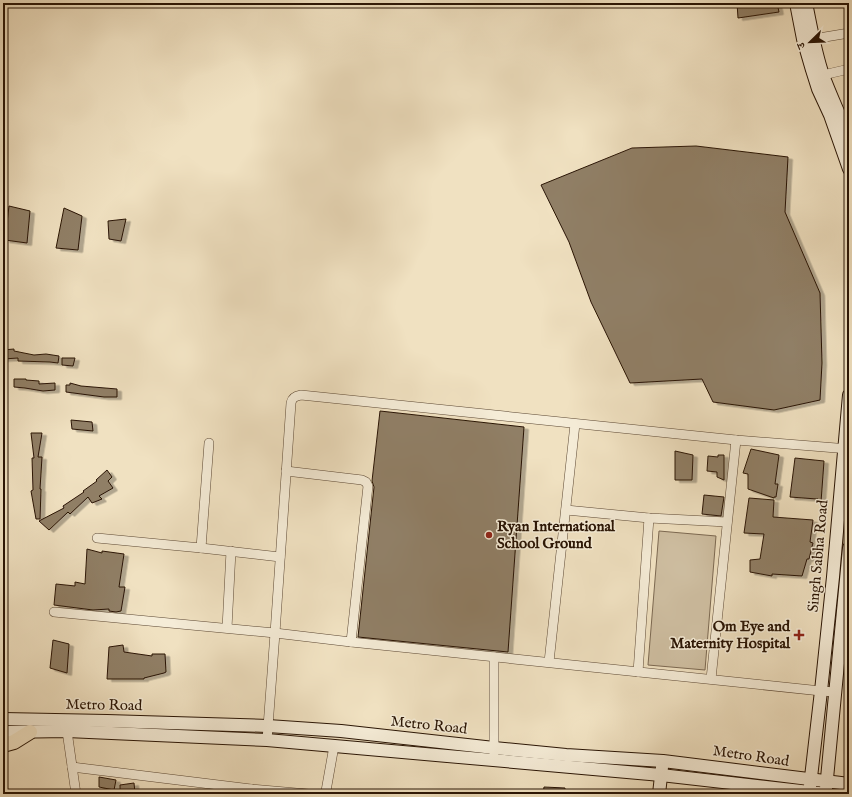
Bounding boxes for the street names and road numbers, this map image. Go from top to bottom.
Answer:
street label: Singh Sabha Road [804,498,832,613]
street label: Metro Road [65,695,144,715]
street label: Metro Road [390,712,469,739]
street label: Metro Road [712,741,791,771]

